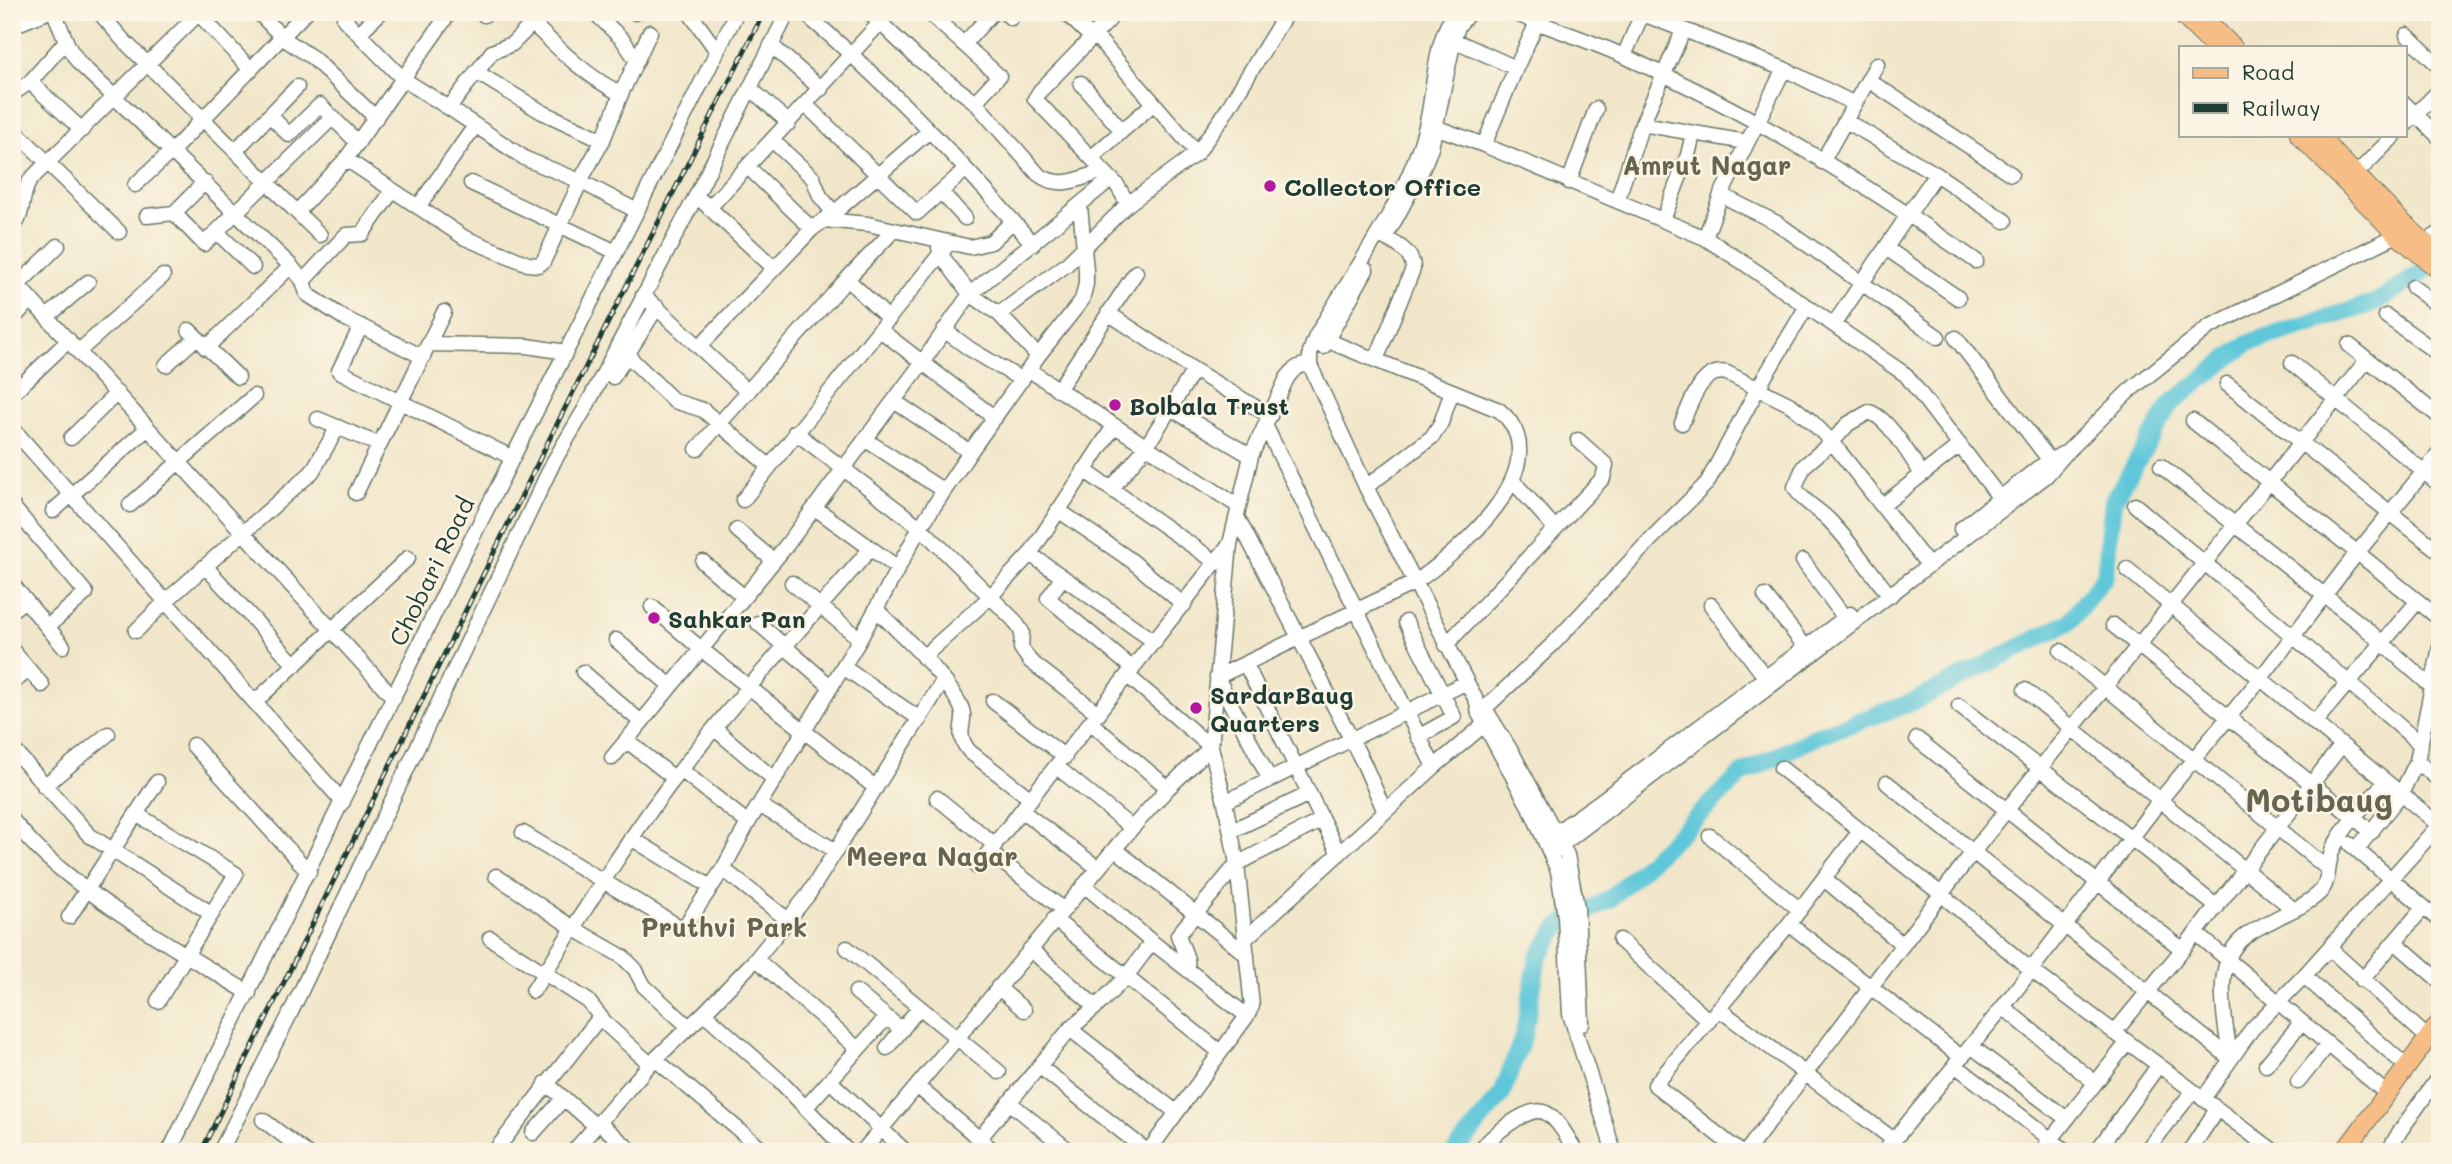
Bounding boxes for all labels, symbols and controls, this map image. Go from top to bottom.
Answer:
legend [2179,46,2406,136]
text: Road [2242,58,2294,85]
text: Railway [2242,94,2321,121]
district label: Amrut Nagar [1623,148,1791,182]
place label: Collector Office [1284,171,1481,202]
marker: Collector Office [1262,178,1278,194]
place label: Bolbala Trust [1129,390,1289,421]
marker: Bolbala Trust [1107,397,1123,413]
street label: Chobari Road [382,491,480,651]
place label: Sahkar Pan [668,603,805,634]
marker: Sahkar Pan [646,610,662,626]
place label: SardarBaug Quarters [1210,679,1354,738]
marker: SardarBaug Quarters [1188,700,1204,716]
district label: Motibaug [2245,778,2393,820]
district label: Meera Nagar [846,839,1018,873]
district label: Pruthvi Park [641,910,807,944]

